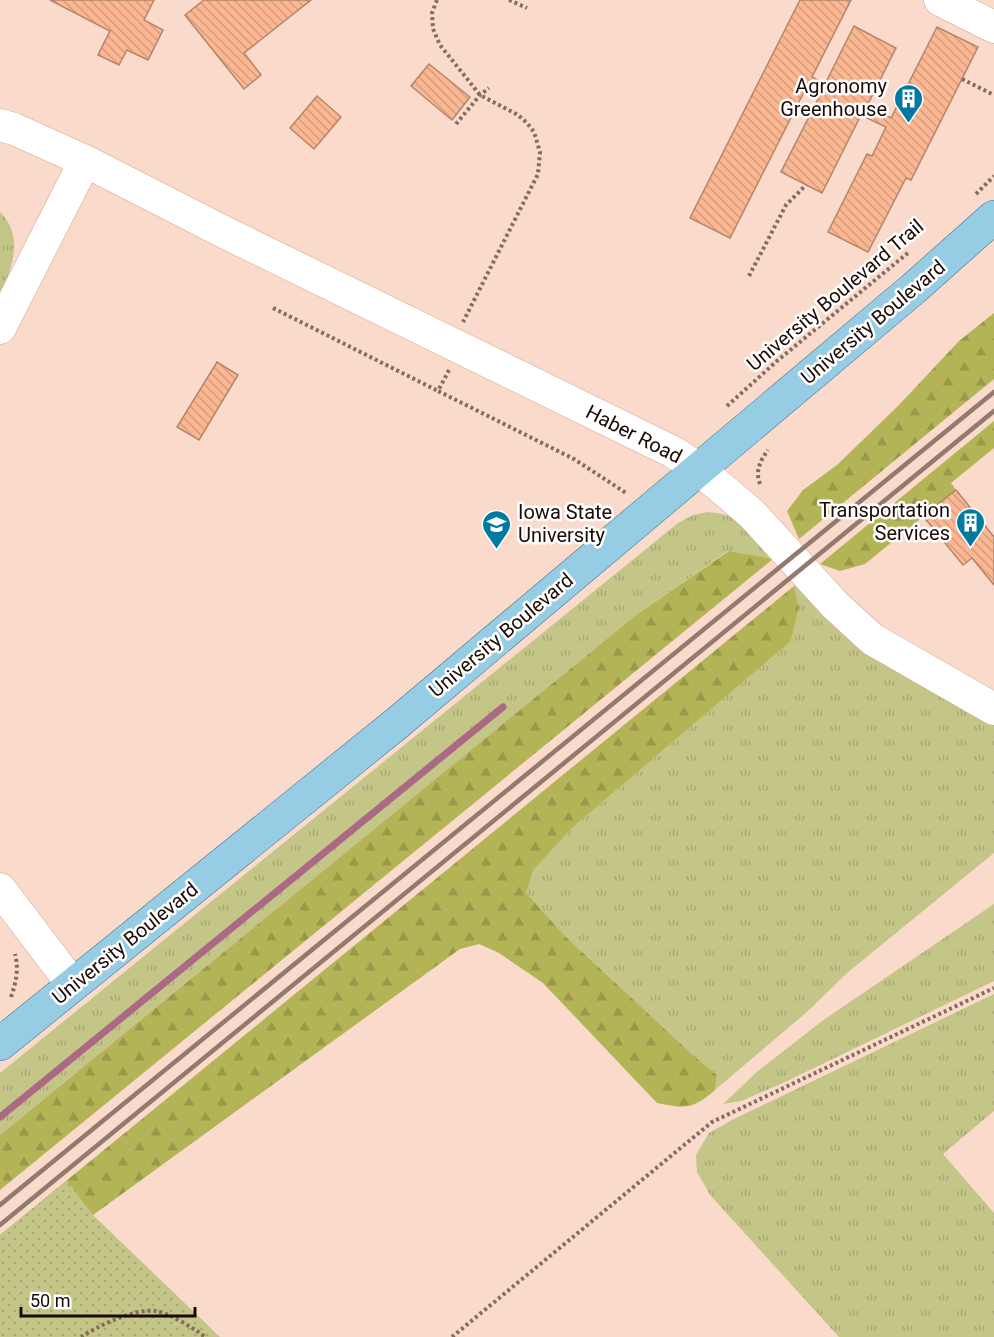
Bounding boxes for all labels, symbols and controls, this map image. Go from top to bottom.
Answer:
place label: Agronomy Greenhouse [780,74,888,121]
building icon: Agronomy Greenhouse [892,82,924,124]
street label: University Boulevard Trail [742,214,928,376]
street label: University Boulevard [796,255,950,389]
street label: Haber Road [582,400,686,468]
place label: Transportation Services [819,498,950,545]
place label: Iowa State University [518,500,612,547]
building icon: Transportation Services [955,506,987,548]
school or university icon: Iowa State University [481,508,513,550]
street label: University Boulevard [424,568,578,702]
street label: University Boulevard [47,877,203,1009]
scale bar [21,1280,195,1318]
text: 50 m [30,1290,70,1311]

